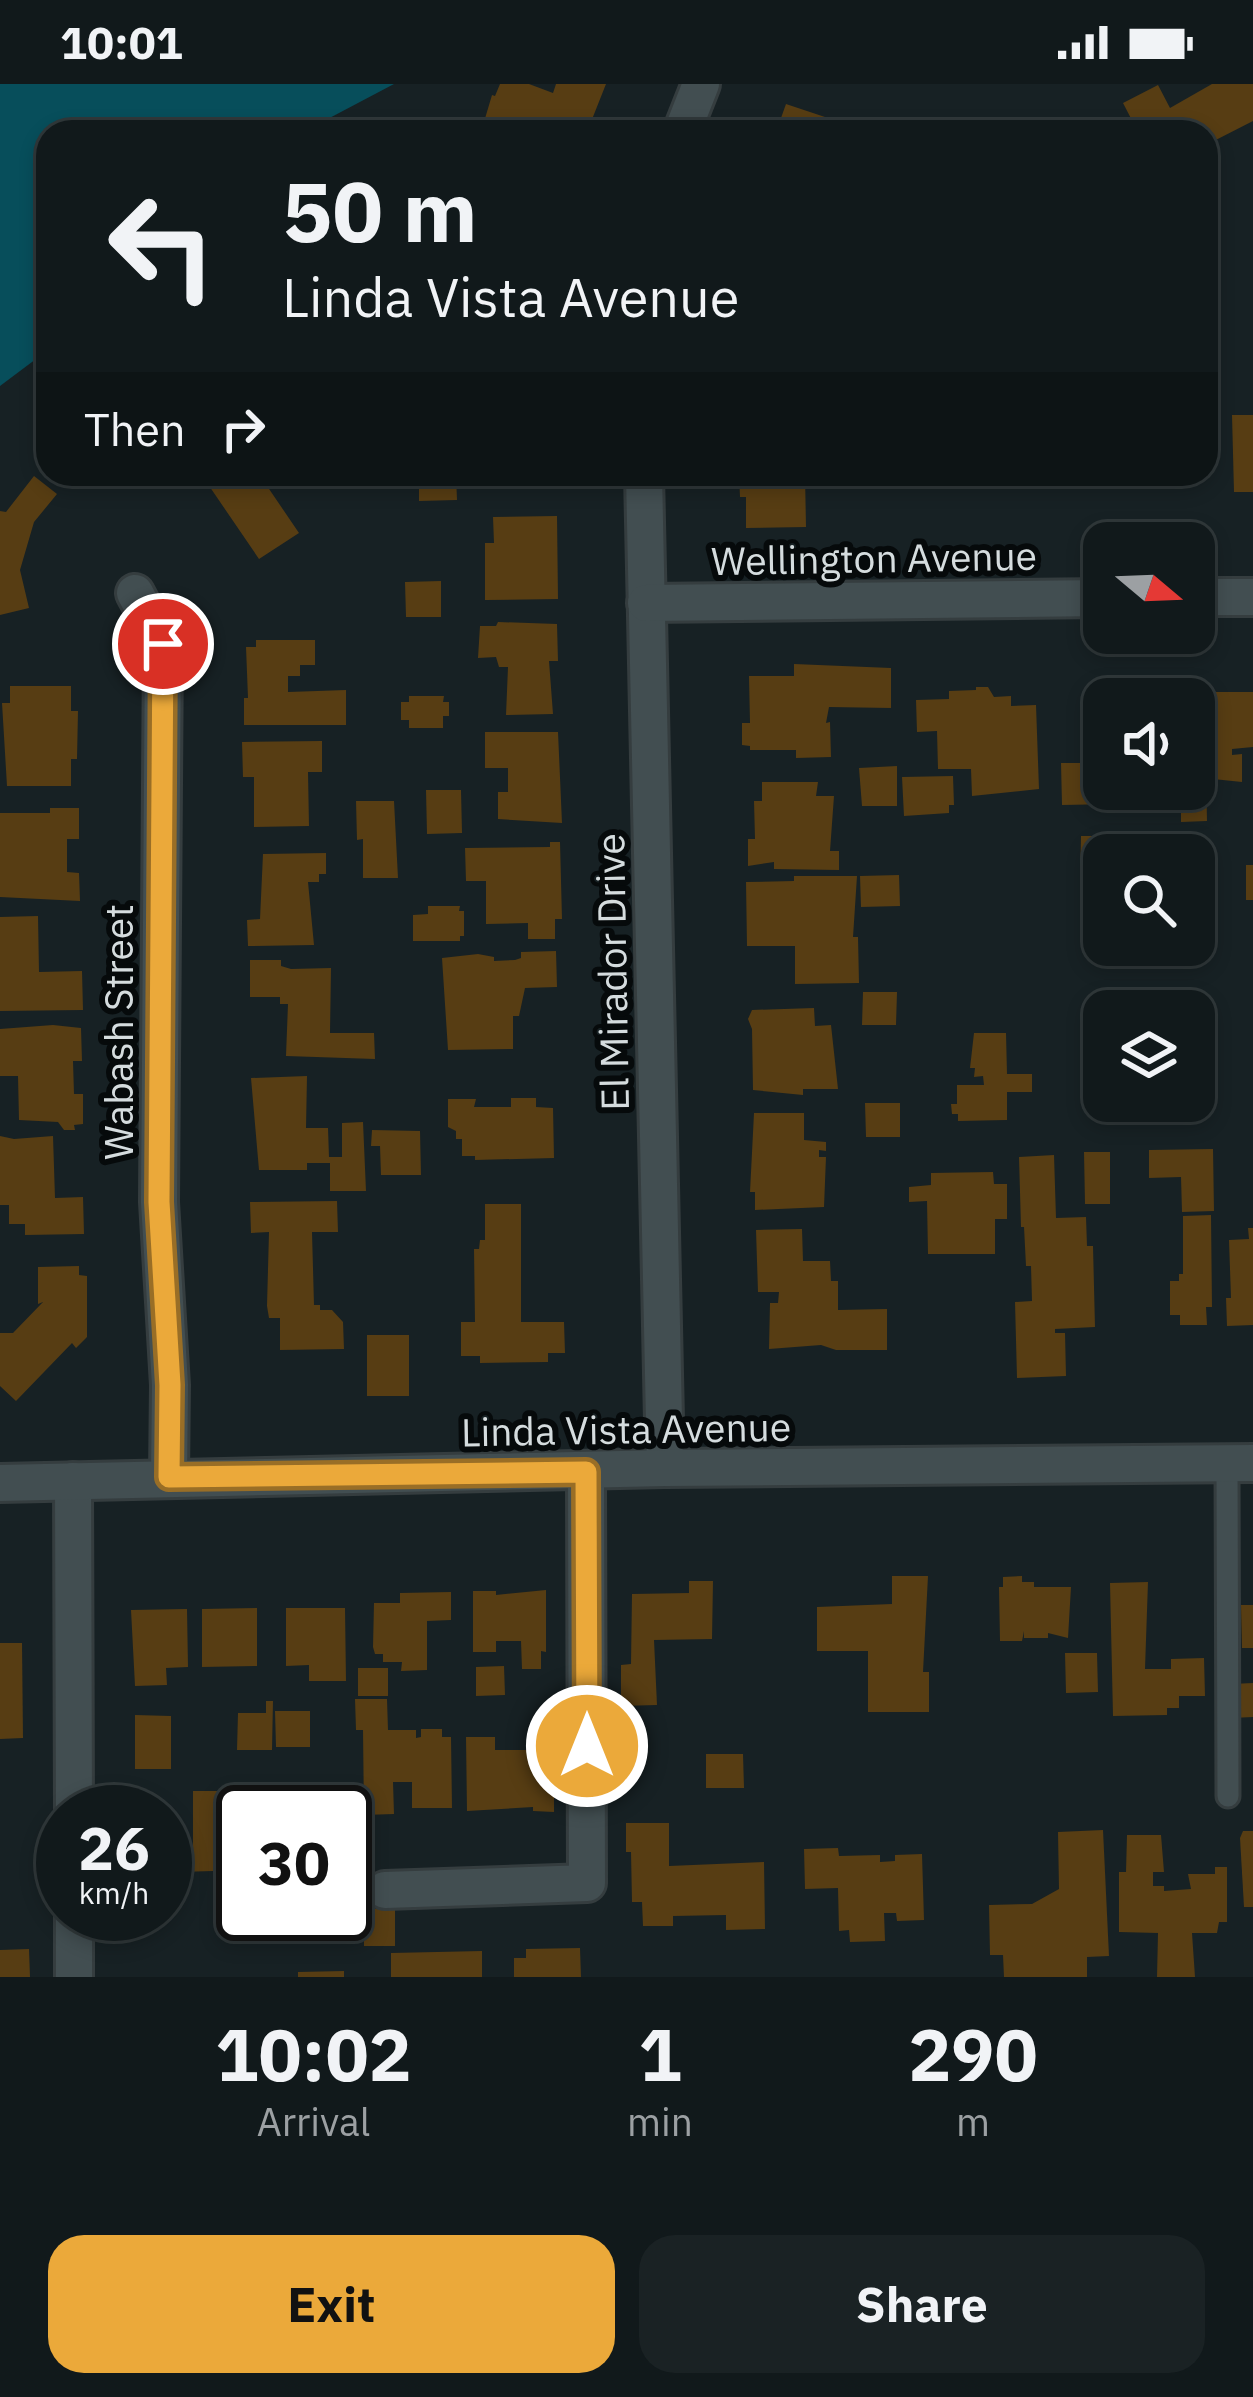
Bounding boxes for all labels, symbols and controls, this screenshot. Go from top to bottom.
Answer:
text: 10:01 [60,13,183,71]
text: 50 m [282,156,478,265]
icon: left [84,168,240,324]
text: Linda Vista Avenue [282,262,739,332]
icon: right [210,396,276,462]
text: Then [84,400,186,458]
north arrow [1083,522,1215,654]
map controls [1083,522,1215,1122]
street label: Wellington Avenue [711,530,1037,586]
pin [112,593,214,695]
icon: arrive [130,611,196,677]
button: sound [1083,678,1215,810]
street label: El Mirador Drive [584,833,640,1111]
button: search [1083,834,1215,966]
street label: Wabash Street [93,904,144,1160]
button: layers [1083,990,1215,1122]
street label: Linda Vista Avenue [460,1401,792,1457]
position arrow [524,1683,650,1809]
speed limit sign: 30 [216,1785,372,1941]
text: 26 [78,1808,150,1887]
text: km/h [79,1873,149,1912]
text: 10:02 [215,2007,412,2101]
text: 1 [638,2007,682,2101]
text: 290 [908,2007,1038,2101]
text: Arrival [257,2096,370,2147]
text: min [627,2096,693,2147]
text: m [956,2096,990,2147]
button: Exit [48,2235,615,2373]
button: Share [639,2235,1205,2373]

